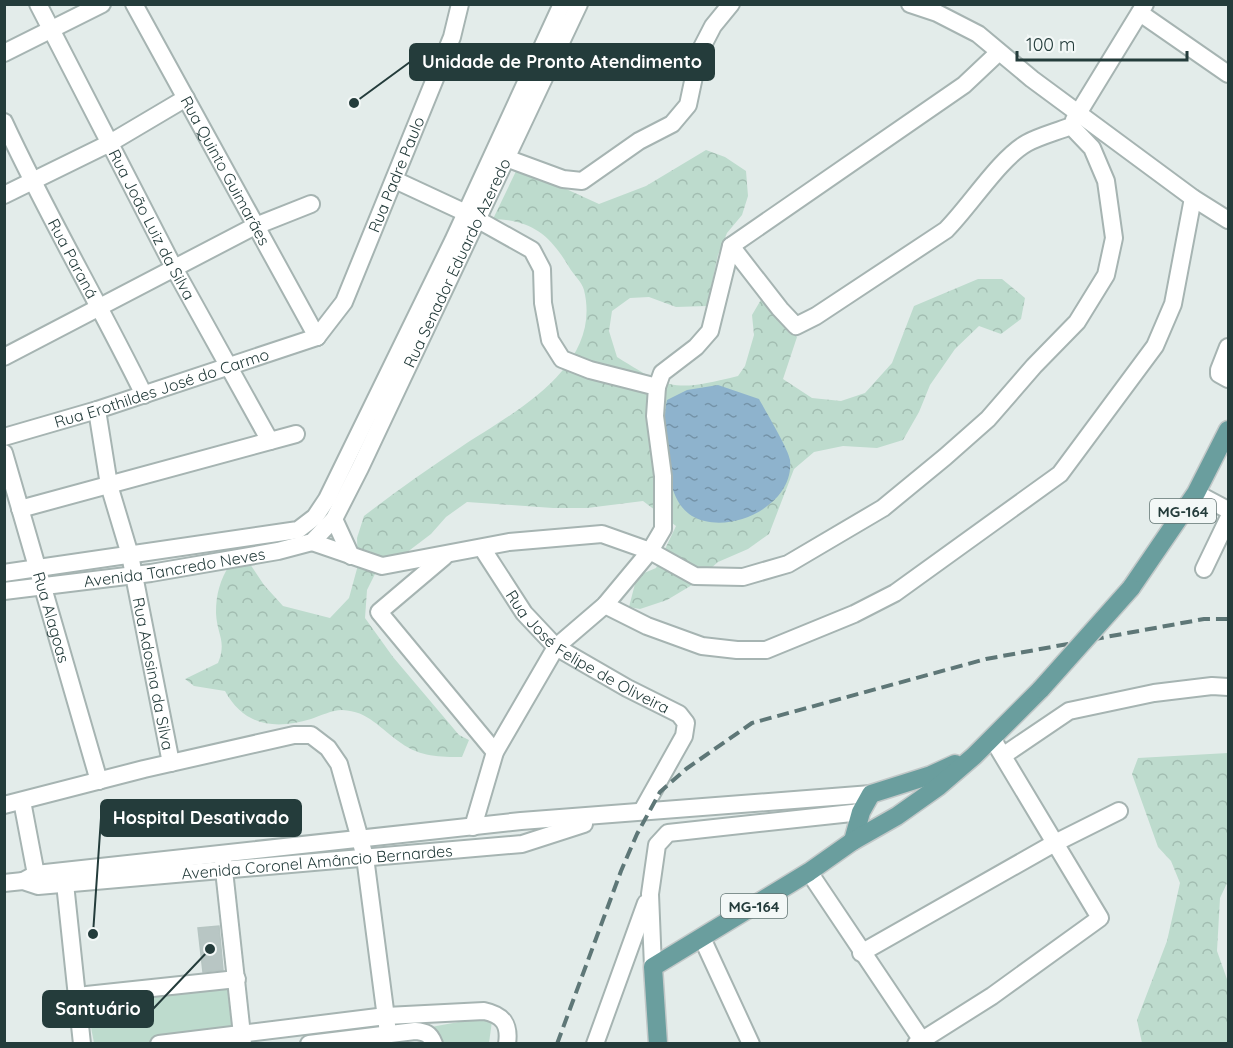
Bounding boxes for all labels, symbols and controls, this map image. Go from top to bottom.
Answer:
scale bar [1017,24,1186,62]
text: 100 m [1026,33,1075,56]
callout: Unidade de Pronto Atendimento [410,44,714,80]
text: Unidade de Pronto Atendimento [422,50,702,73]
street label: Rua Quinto Guimarães [176,92,275,249]
street label: Rua Padre Paulo [363,114,429,235]
street label: Rua João Luiz da Silva [104,146,200,303]
street label: Rua Senador Eduardo Azeredo [399,155,515,371]
street label: Rua Paraná [44,215,102,302]
street label: Rua Erothildes José do Carmo [52,344,271,432]
road number: MG-164 [1150,499,1216,523]
street label: Avenida Tancredo Neves [83,543,267,591]
street label: Rua Alagoas [29,569,74,665]
street label: Rua José Felipe de Oliveira [502,586,673,718]
street label: Rua Adosina da Silva [129,596,178,752]
callout: Hospital Desativado [101,800,301,836]
text: Hospital Desativado [113,806,289,829]
street label: Avenida Coronel Amâncio Bernardes [181,840,453,884]
road number: MG-164 [721,894,787,918]
callout: Santuário [43,991,153,1027]
text: Santuário [55,997,141,1020]

